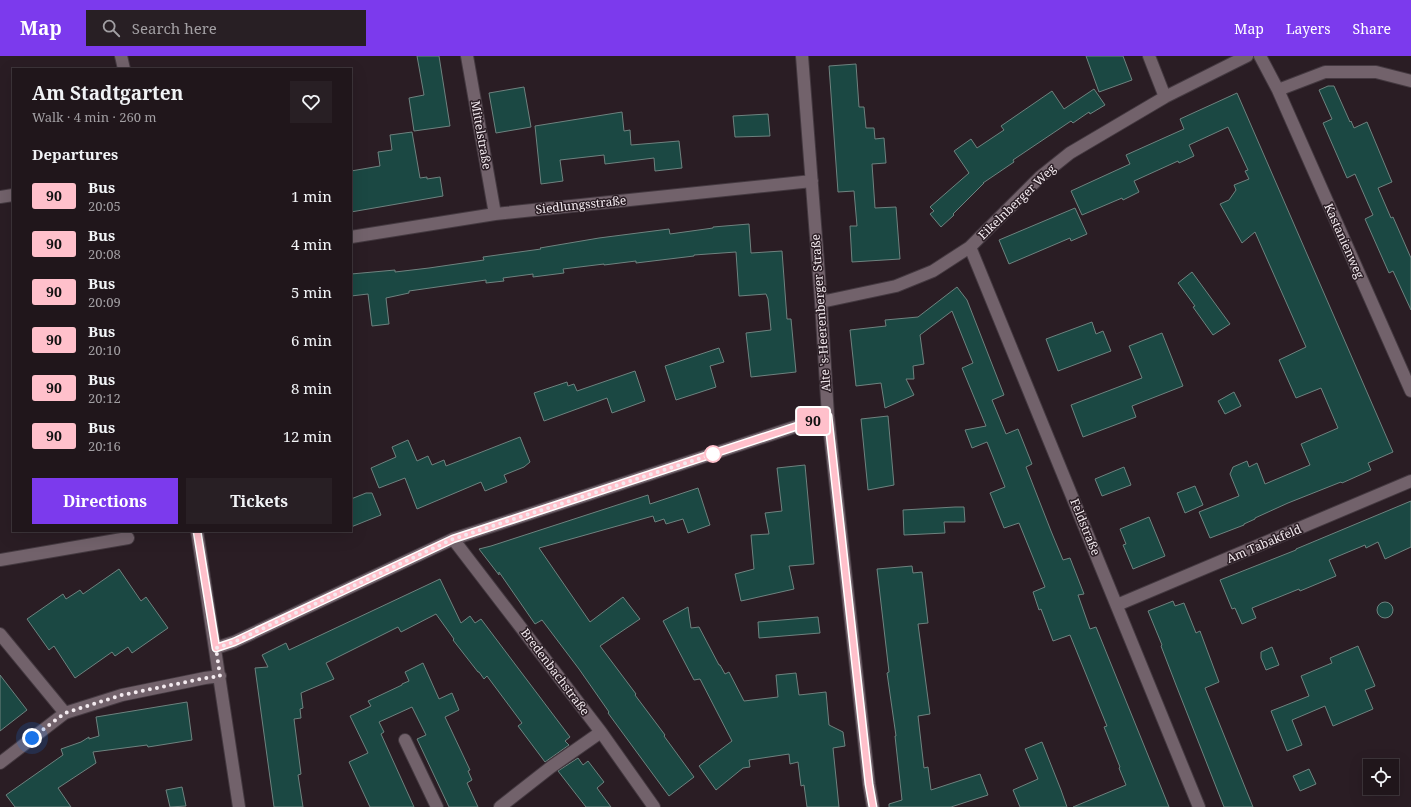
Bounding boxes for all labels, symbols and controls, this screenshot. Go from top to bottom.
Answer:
search box [86,10,366,46]
text: Map [20,15,62,41]
icon: search [100,17,122,39]
text: Search here [132,18,217,38]
text: Map [1234,19,1264,38]
text: Layers [1286,19,1331,38]
text: Share [1353,19,1391,38]
text: Am Stadtgarten [32,80,183,106]
button: heart [290,81,332,123]
street label: Mittelstraße [467,99,496,171]
text: Walk · 4 min · 260 m [32,108,157,126]
text: Departures [32,144,118,164]
street label: Eikelnberger Weg [974,160,1060,243]
text: Bus [88,177,115,197]
text: 90 [46,186,62,205]
text: 1 min [291,186,332,206]
street label: Siedlungsstraße [535,191,627,218]
text: 20:05 [88,197,121,215]
street label: Kastanienweg [1320,201,1369,282]
text: Bus [88,225,115,245]
text: 90 [46,234,62,253]
text: 4 min [291,234,332,254]
street label: Alte 's-Heerenberger Straße [807,234,834,392]
text: 20:08 [88,245,121,263]
text: Bus [88,273,115,293]
text: 90 [46,282,62,301]
text: 5 min [291,282,332,302]
text: 20:09 [88,293,121,311]
text: Bus [88,321,115,341]
text: 90 [46,330,62,349]
text: 6 min [291,330,332,350]
text: 20:10 [88,341,121,359]
text: Bus [88,369,115,389]
text: 90 [46,378,62,397]
text: 8 min [291,378,332,398]
text: 20:12 [88,389,121,407]
line badge: 90 [795,408,831,434]
text: 90 [805,411,821,430]
text: Bus [88,417,115,437]
text: 90 [46,426,62,445]
text: 12 min [283,426,332,446]
text: 20:16 [88,437,121,455]
unlabelled marker [704,445,722,463]
button: Directions [32,478,178,524]
button: Tickets [186,478,332,524]
street label: Feldstraße [1066,496,1105,558]
street label: Am Tabakfeld [1224,520,1304,567]
street label: Bredenbachstraße [517,625,594,719]
your location [22,728,42,748]
map controls [1363,759,1399,795]
button: locate [1363,759,1399,795]

